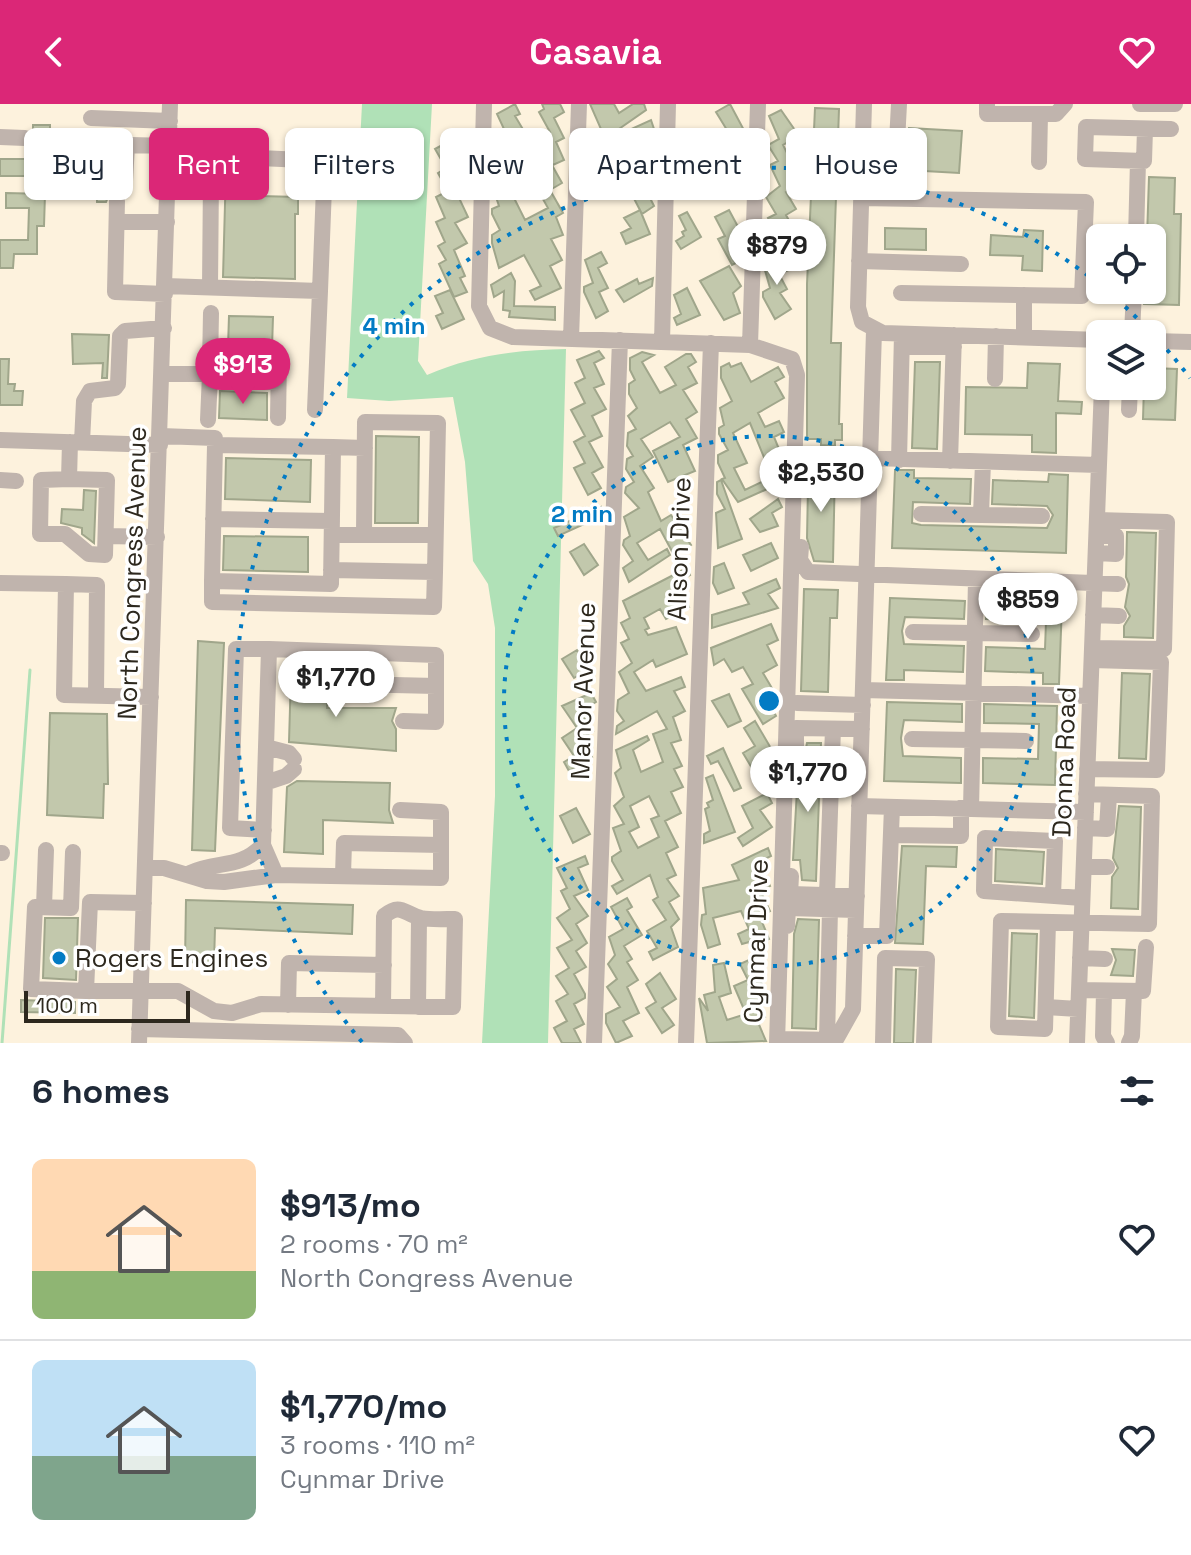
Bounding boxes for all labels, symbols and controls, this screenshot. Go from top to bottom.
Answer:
text: Casavia [529,29,662,75]
icon: back [32,30,76,74]
icon: heart [1115,30,1159,74]
chip: Buy [24,128,133,200]
chip: Rent [149,128,269,200]
chip: Filters [285,128,424,200]
chip: New [440,128,553,200]
chip: Apartment [569,128,770,200]
chip: House [786,128,927,200]
pin: $879 [730,219,824,287]
map controls [1086,224,1166,400]
button: locate [1086,224,1166,304]
text: $879 [746,228,808,262]
text: 4 min [362,310,426,341]
button: layers [1086,320,1166,400]
pin: $913 [196,338,290,406]
text: $913 [213,347,273,381]
street label: North Congress Avenue [110,426,154,720]
pin: $2,530 [756,446,886,514]
text: $2,530 [777,455,865,489]
street label: Alison Drive [660,477,698,621]
text: 2 min [551,498,613,529]
pin: $859 [981,573,1075,641]
text: $859 [996,582,1060,616]
street label: Manor Avenue [563,602,603,780]
pin: $1,770 [271,651,401,719]
text: $1,770 [296,660,376,694]
street label: Donna Road [1044,686,1084,838]
centre of rings [755,687,783,715]
pin: $1,770 [743,746,873,814]
text: $1,770 [768,755,848,789]
street label: Cynmar Drive [736,858,776,1024]
place label: Rogers Engines [75,941,268,975]
marker: Rogers Engines [50,949,68,967]
scale bar [24,987,190,1023]
text: 100 m [36,991,98,1019]
icon: filters [1115,1069,1159,1113]
text: 6 homes [32,1070,170,1113]
text: $913/mo [280,1184,421,1227]
icon: home [96,1191,192,1287]
icon: heart [1115,1217,1159,1261]
text: 2 rooms · 70 m² [280,1227,468,1261]
text: North Congress Avenue [280,1261,573,1295]
text: $1,770/mo [280,1385,447,1428]
icon: home [96,1392,192,1488]
icon: heart [1115,1418,1159,1462]
text: 3 rooms · 110 m² [280,1428,475,1462]
text: Cynmar Drive [280,1462,445,1496]

